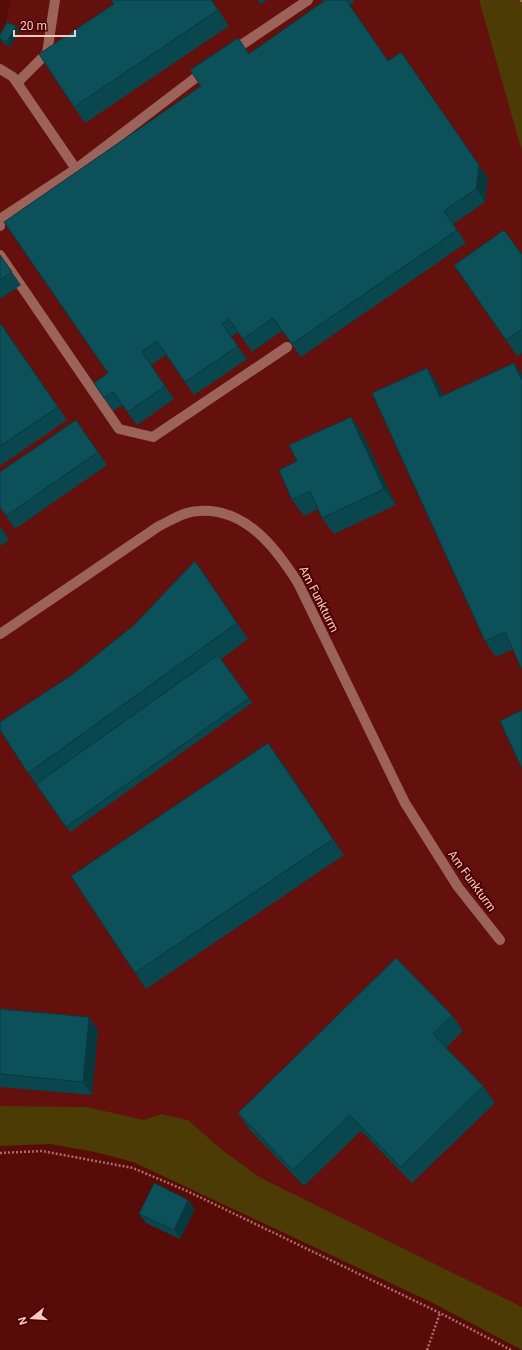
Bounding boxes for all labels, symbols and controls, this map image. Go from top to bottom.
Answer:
scale bar [14,12,75,38]
text: 20 m [20,19,47,33]
street label: Am Funkturm [296,564,342,634]
street label: Am Funkturm [445,848,499,914]
north arrow [12,1298,52,1338]
text: N [15,1315,30,1326]

